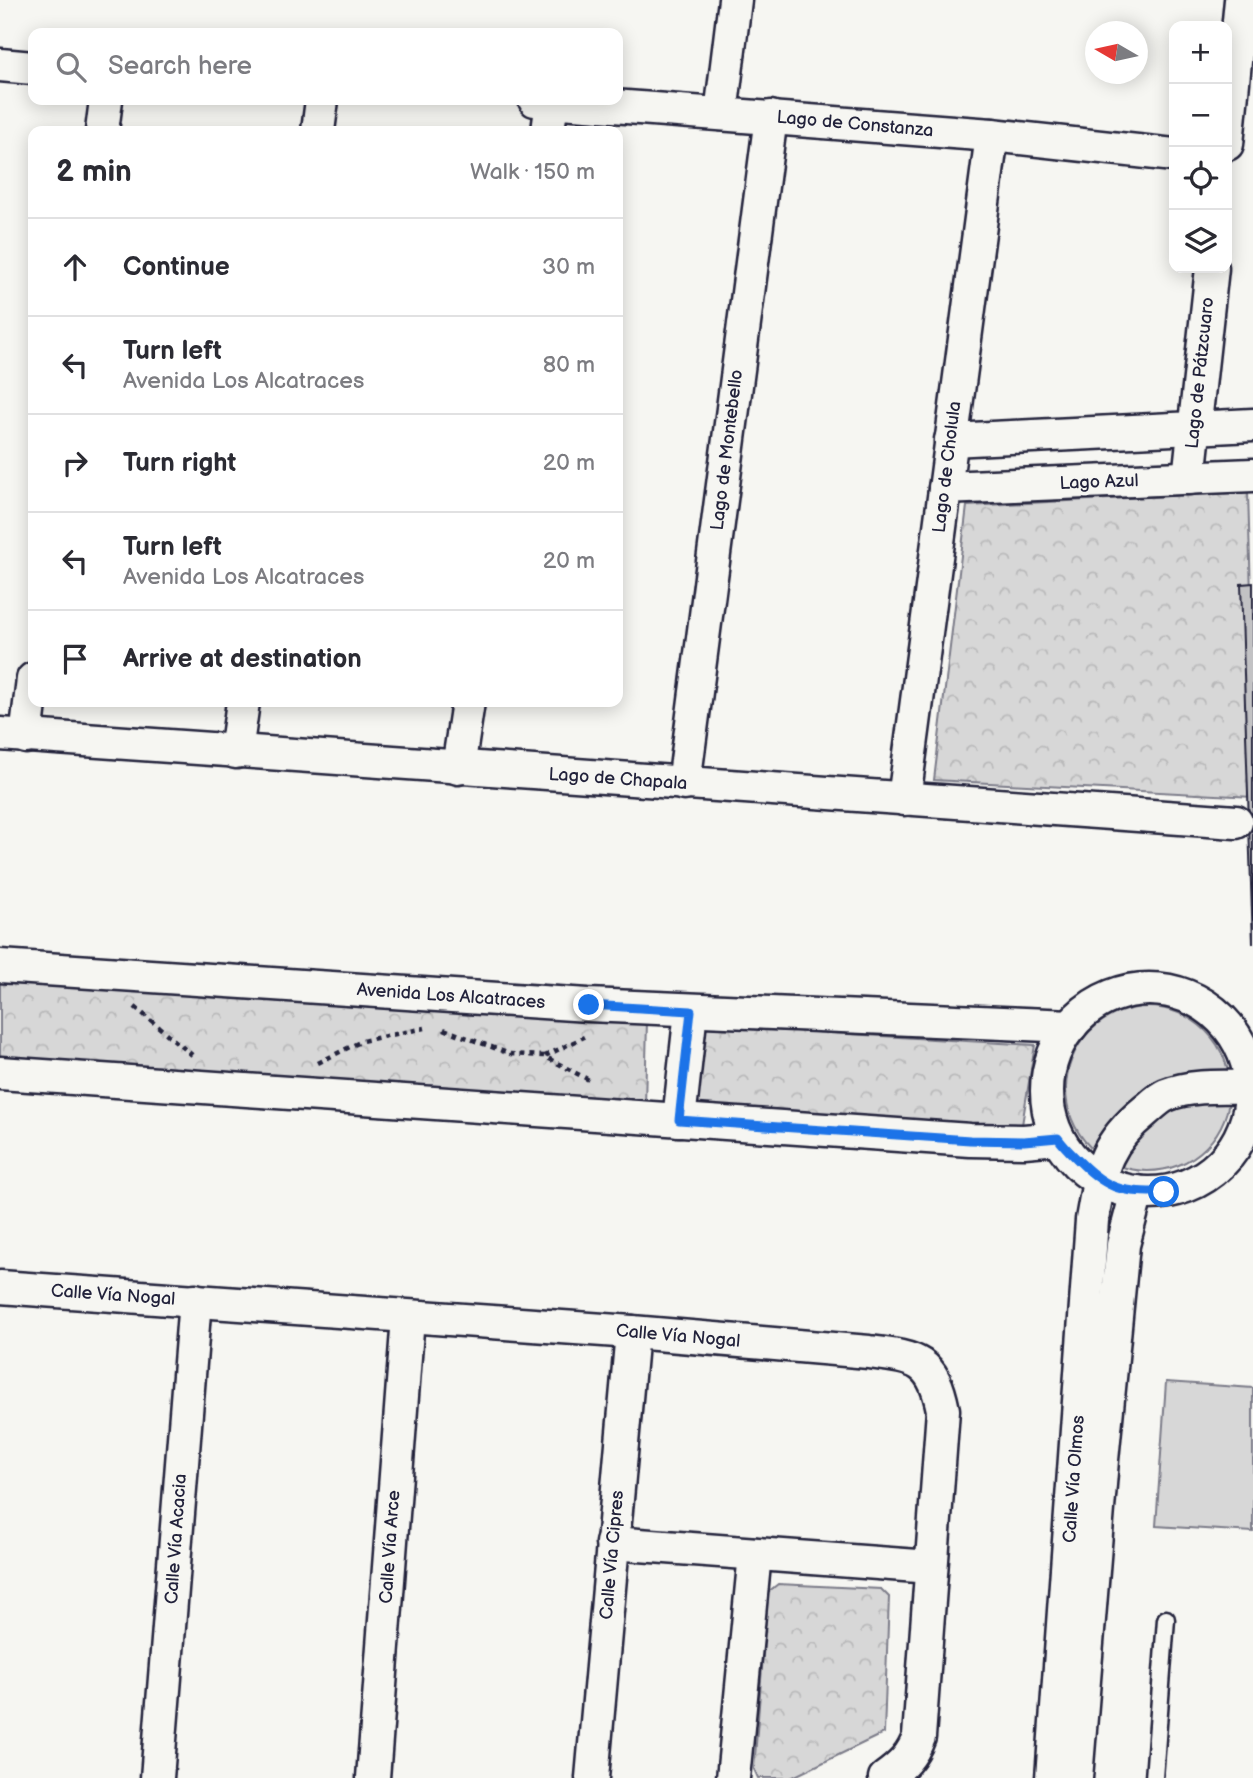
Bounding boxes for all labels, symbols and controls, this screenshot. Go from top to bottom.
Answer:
north arrow [1085,21,1148,84]
map controls [1169,21,1232,273]
button: + [1169,21,1232,84]
search box [28,28,623,105]
icon: search [52,48,90,86]
text: Search here [108,51,252,82]
button: − [1169,84,1232,147]
street label: Lago de Constanza [776,107,934,141]
button: locate [1169,147,1232,210]
text: 2 min [56,154,132,190]
text: Walk · 150 m [470,158,595,186]
button: layers [1169,210,1232,273]
icon: ahead [56,248,94,286]
text: Continue [123,252,230,283]
text: 30 m [542,253,595,281]
street label: Lago de Pátzcuaro [1182,296,1218,450]
text: Turn left [123,336,222,367]
icon: left [56,346,94,384]
text: 80 m [543,351,595,379]
text: Avenida Los Alcatraces [123,367,364,395]
street label: Lago de Montebello [707,368,747,532]
street label: Lago de Cholula [929,400,965,534]
icon: right [56,444,94,482]
text: Turn right [123,448,236,479]
text: 20 m [543,449,595,477]
street label: Lago Azul [1059,470,1139,494]
text: Turn left [123,532,222,563]
icon: left [56,542,94,580]
text: 20 m [543,547,595,575]
text: Avenida Los Alcatraces [123,563,364,591]
icon: arrive [56,640,94,678]
text: Arrive at destination [123,644,362,675]
street label: Lago de Chapala [548,764,688,794]
street label: Avenida Los Alcatraces [356,979,546,1013]
route end [573,989,604,1020]
route start [1148,1176,1179,1207]
street label: Calle Vía Nogal [50,1280,176,1310]
street label: Calle Vía Nogal [615,1320,741,1352]
street label: Calle Vía Olmos [1059,1414,1089,1544]
street label: Calle Vía Acacia [161,1473,191,1605]
street label: Calle Vía Arce [376,1489,404,1604]
street label: Calle Vía Cipres [596,1490,628,1620]

